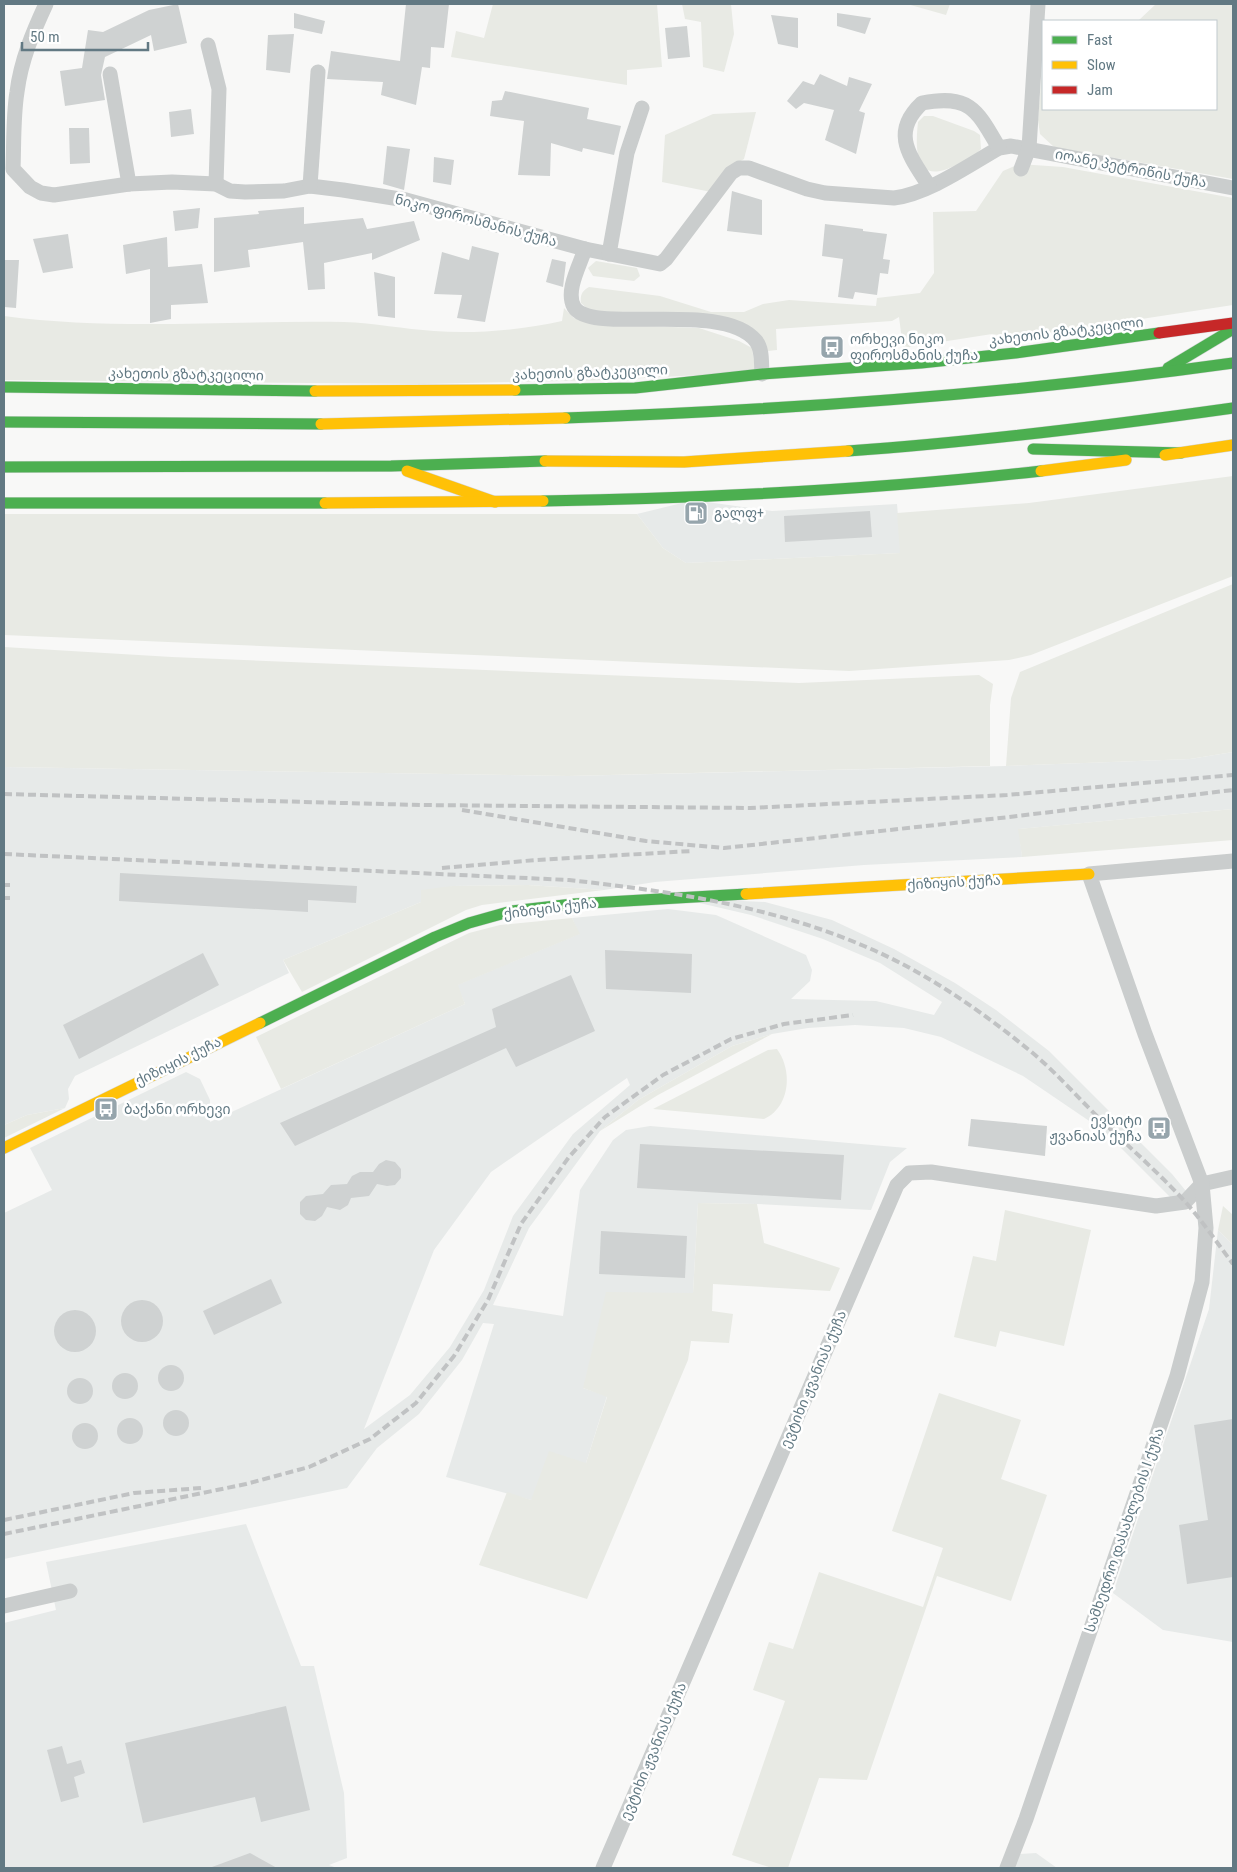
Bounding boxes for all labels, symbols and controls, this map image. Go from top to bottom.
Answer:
scale bar [22,20,149,52]
legend [1042,20,1217,110]
text: 50 m [30,28,60,46]
text: Fast [1087,31,1112,49]
text: Slow [1087,56,1116,74]
text: Jam [1087,81,1113,99]
street label: იოანე პეტრიწის ქუჩა [1054,145,1208,191]
street label: ნიკო ფიროსმანის ქუჩა [393,191,559,250]
street label: კახეთის გზატკეცილი [988,314,1144,349]
place label: ორხევი ნიკო ფიროსმანის ქუჩა [850,331,978,364]
bus stop icon: ორხევი ნიკო ფიროსმანის ქუჩა [819,334,845,360]
street label: კახეთის გზატკეცილი [512,361,668,384]
street label: კახეთის გზატკეცილი [108,365,264,384]
fuel station icon: გალფ+ [683,500,709,526]
place label: გალფ+ [714,505,764,522]
street label: ქიზიყის ქუჩა [907,872,1001,893]
street label: ქიზიყის ქუჩა [503,894,598,923]
street label: ქიზიყის ქუჩა [132,1033,224,1090]
bus stop icon: ბაქანი ორხევი [93,1096,119,1122]
place label: ბაქანი ორხევი [124,1101,231,1118]
place label: ევსიტი ჟვანიას ქუჩა [1049,1112,1142,1145]
bus stop icon: ევსიტი ჟვანიას ქუჩა [1146,1115,1172,1141]
street label: ევტიხი ჟვანიას ქუჩა [777,1308,850,1450]
street label: სამხედრო დასახლების I ქუჩა [1081,1426,1167,1634]
street label: ევტიხი ჟვანიას ქუჩა [617,1680,690,1822]

